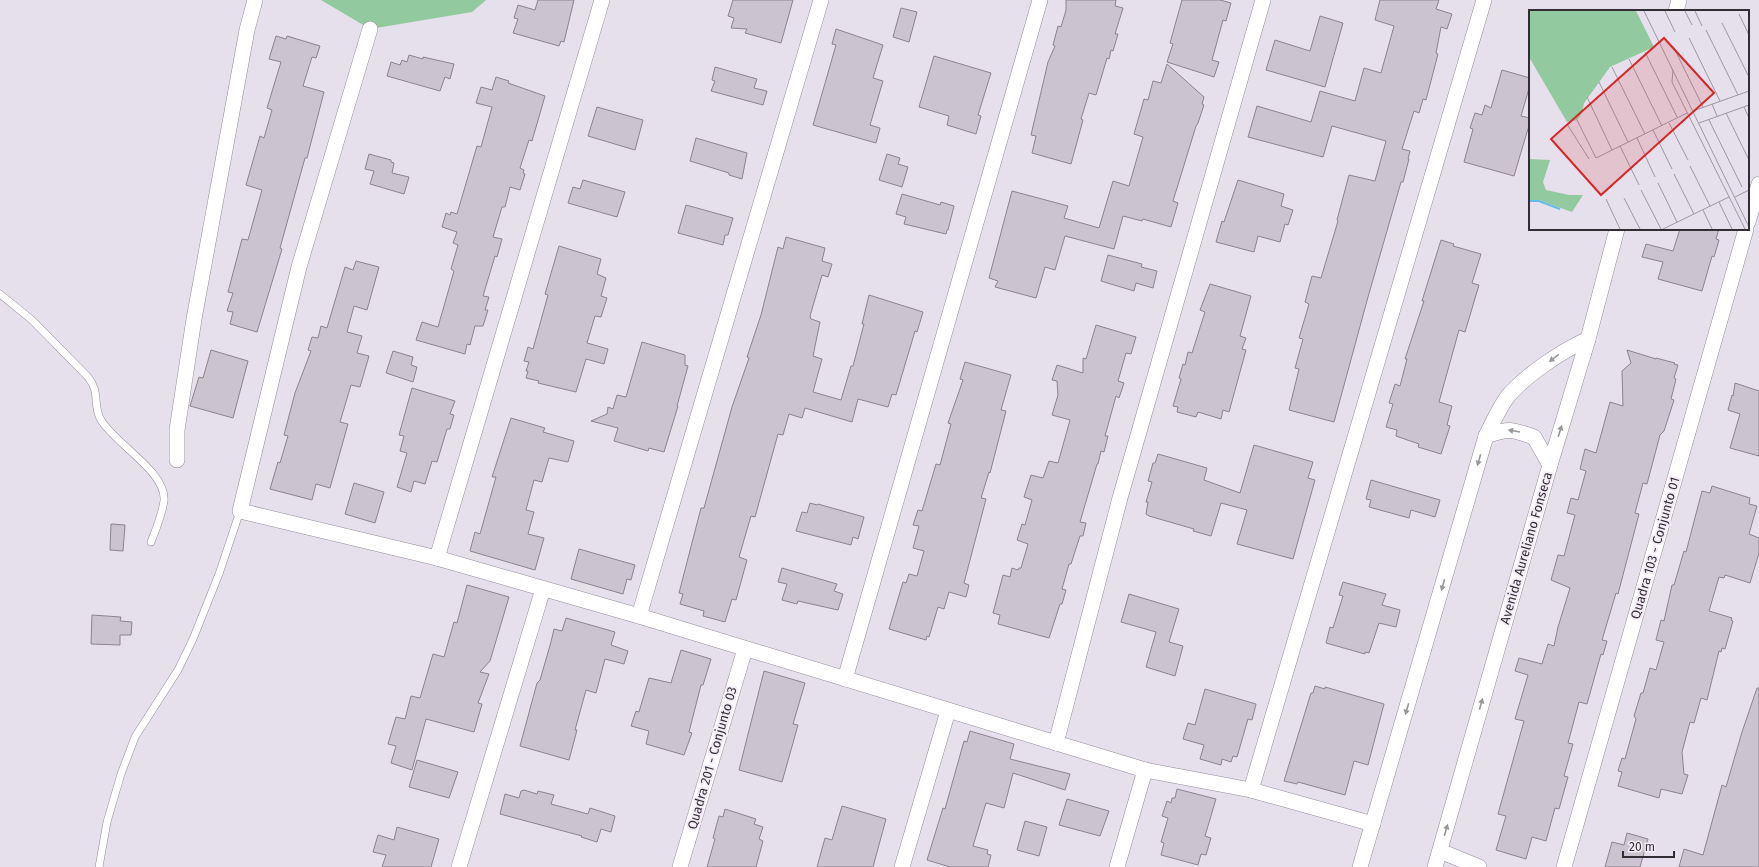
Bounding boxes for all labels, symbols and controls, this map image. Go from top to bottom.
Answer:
inset map [1529,10,1749,230]
one-way arrow [1548,354,1559,362]
one-way arrow [1557,425,1563,437]
one-way arrow [1508,428,1520,434]
one-way arrow [1476,454,1482,466]
street label: Avenida Aureliano Fonseca [1497,470,1555,626]
street label: Quadra 103 - Conjunto 01 [1628,475,1682,621]
one-way arrow [1440,579,1446,591]
street label: Quadra 201 - Conjunto 03 [684,685,740,831]
one-way arrow [1479,698,1485,711]
one-way arrow [1404,704,1410,716]
one-way arrow [1443,823,1449,835]
scale bar [1623,833,1674,859]
text: 20 m [1629,840,1655,854]

